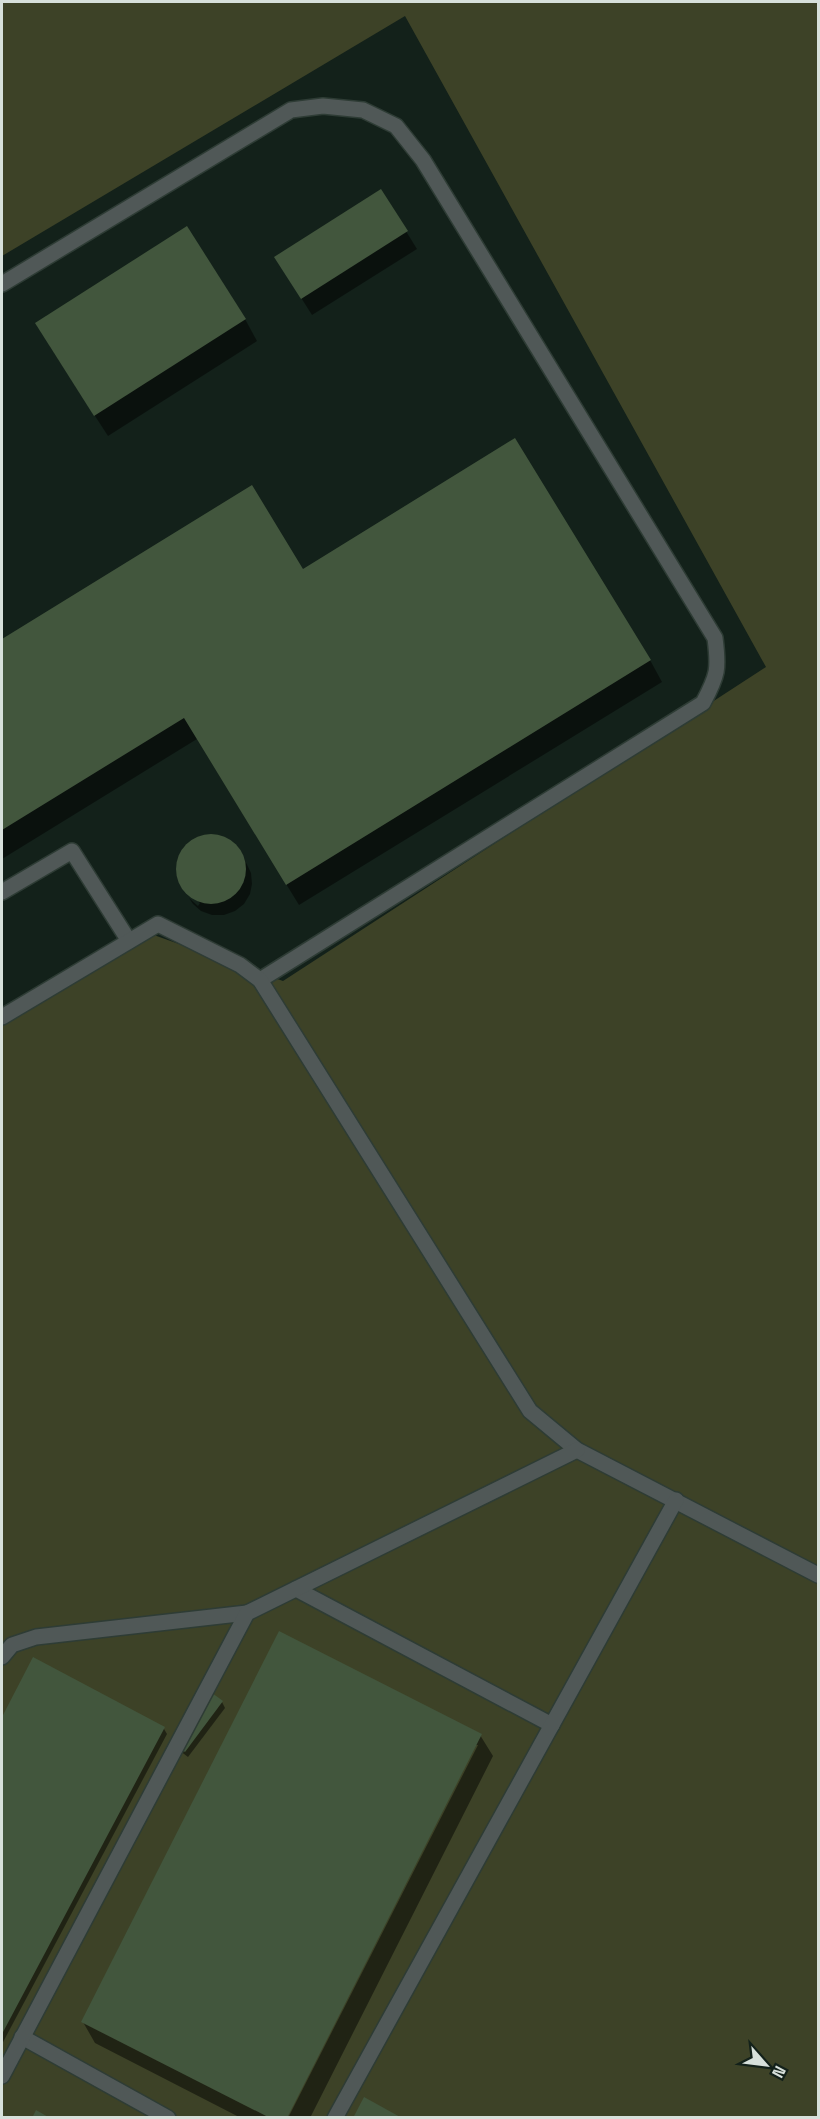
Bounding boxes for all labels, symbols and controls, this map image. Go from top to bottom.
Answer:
north arrow [736,2035,796,2095]
text: N [767,2062,791,2081]

